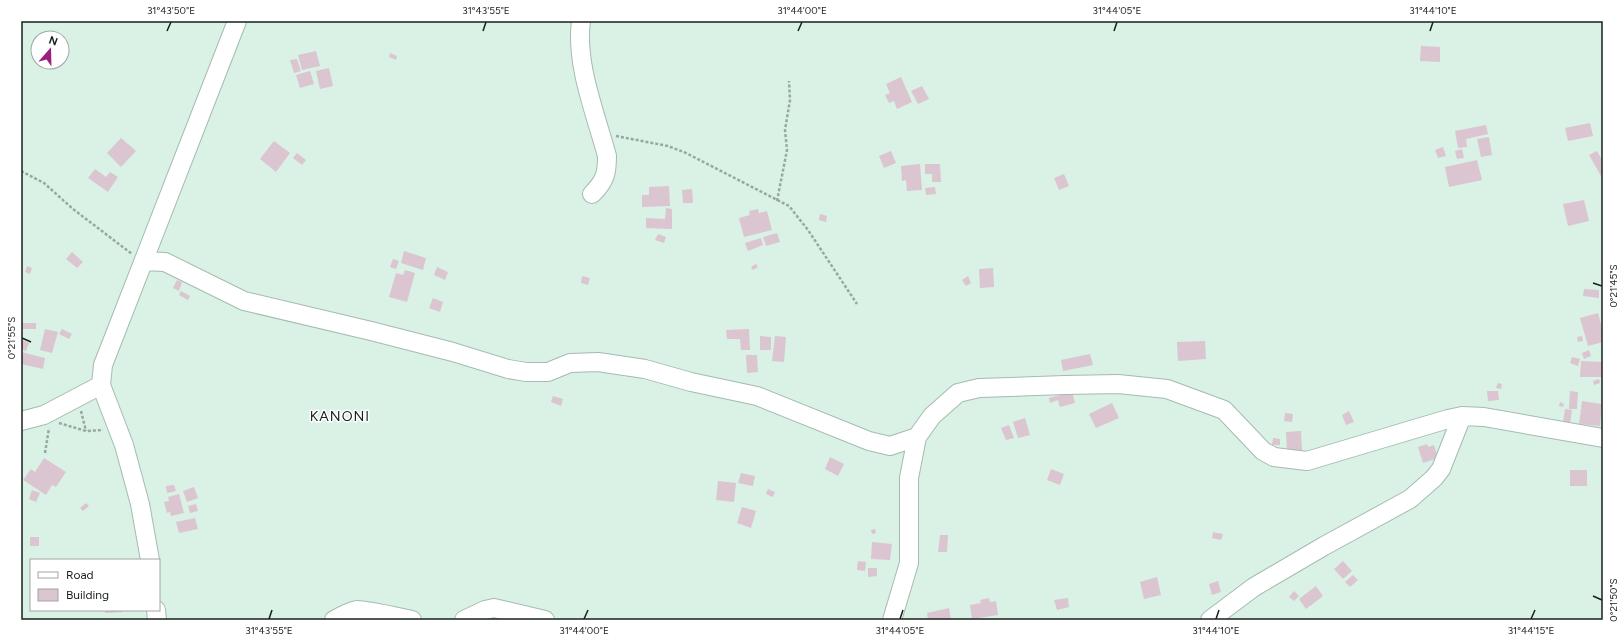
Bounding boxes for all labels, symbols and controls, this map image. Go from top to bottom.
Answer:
text: 31°43'50"E [147,4,195,17]
text: 31°43'55"E [462,4,510,17]
text: 31°44'00"E [777,4,827,17]
text: 31°44'05"E [1093,4,1142,17]
text: 31°44'10"E [1409,4,1457,17]
north arrow [30,30,70,70]
text: N [47,34,59,49]
text: 0°21'45"S [1607,264,1620,308]
text: 0°21'55"S [5,317,18,359]
district label: KANONI [310,408,370,425]
legend [30,559,160,611]
text: Road [66,568,94,582]
text: 0°21'50"S [1607,578,1620,622]
text: Building [66,588,109,602]
text: 31°43'55"E [245,624,293,637]
text: 31°44'00"E [559,624,609,637]
text: 31°44'05"E [876,624,925,637]
text: 31°44'10"E [1192,624,1240,637]
text: 31°44'15"E [1508,624,1554,637]

